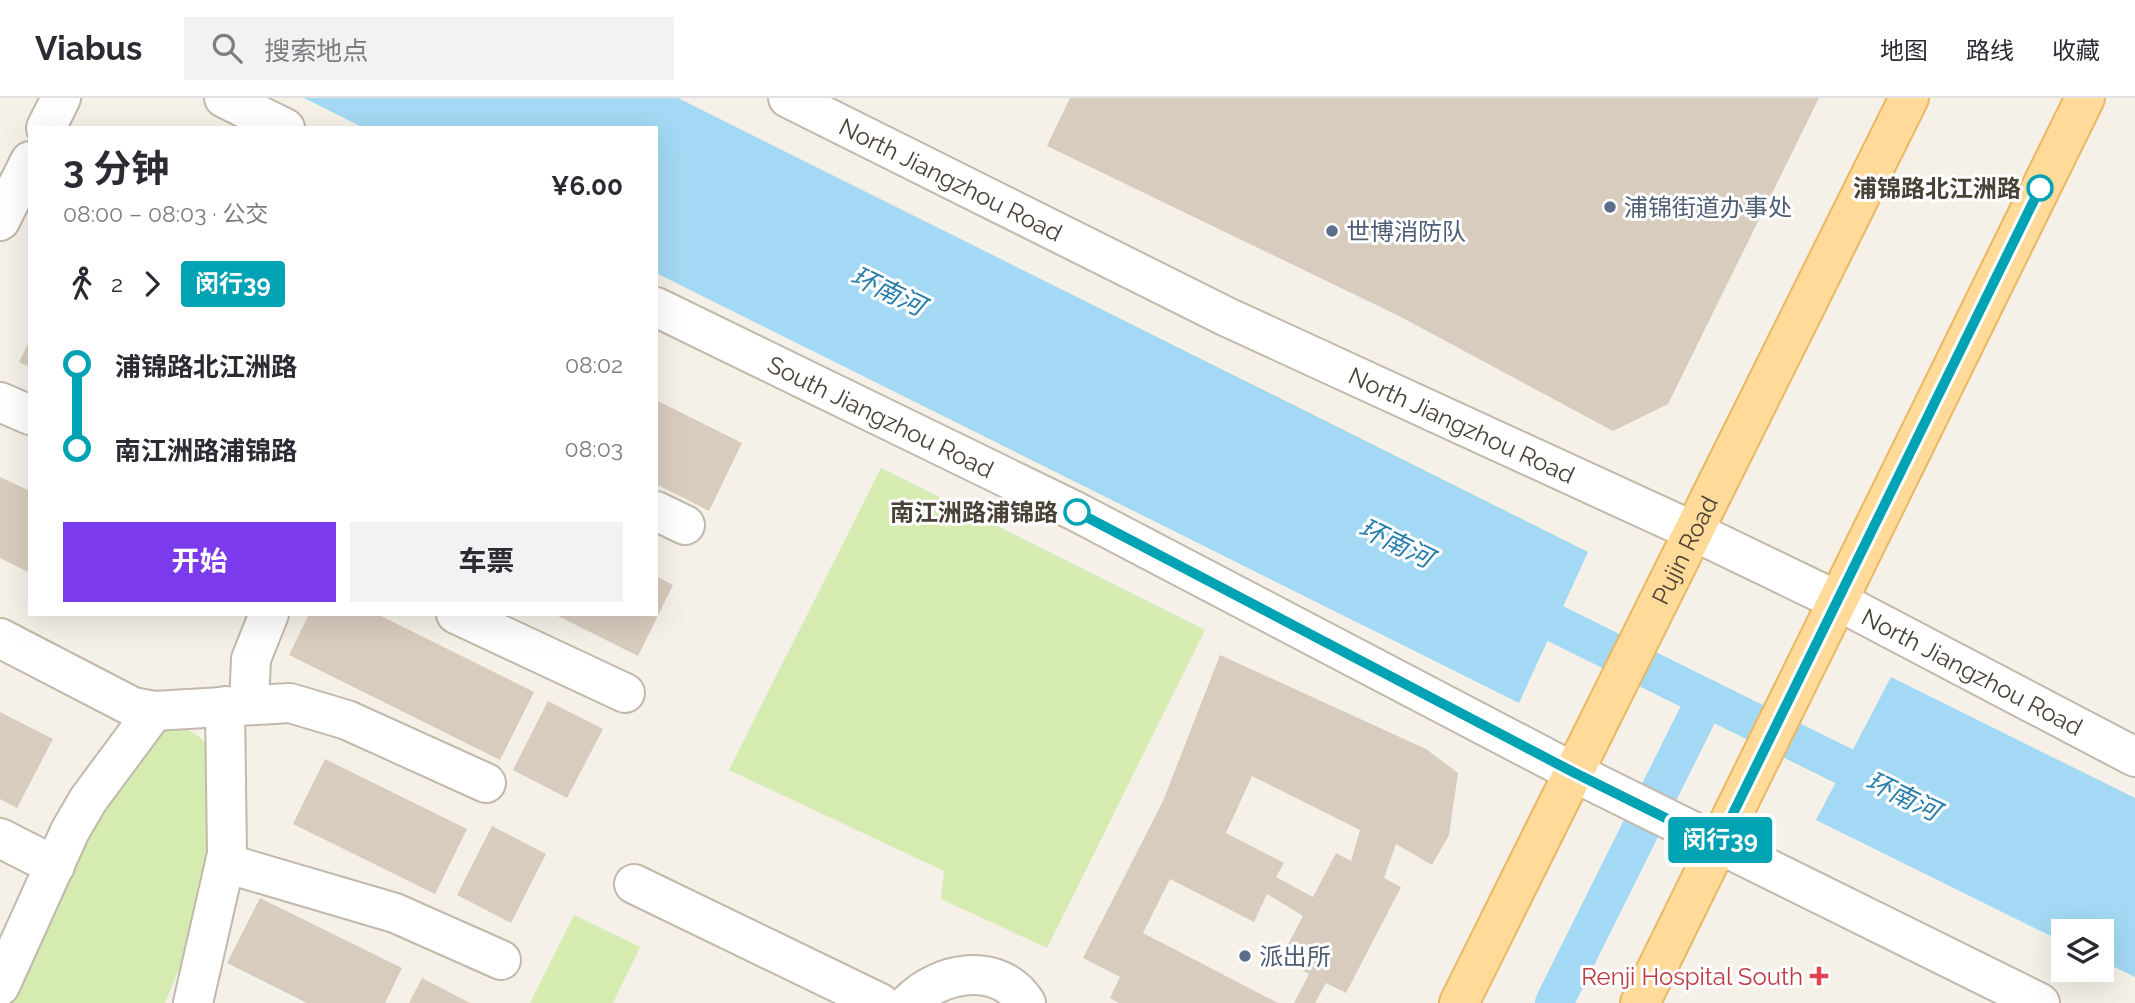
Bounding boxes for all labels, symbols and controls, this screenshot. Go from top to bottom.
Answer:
search box [184,17,674,80]
text: Viabus [35,29,142,68]
icon: search [208,29,246,67]
text: 搜索地点 [264,36,368,66]
text: 地图 [1880,36,1928,65]
text: 路线 [1966,36,2014,65]
text: 收藏 [2052,36,2100,65]
street label: North Jiangzhou Road [835,112,1067,247]
text: 3 分钟 [63,146,169,191]
text: ¥6.00 [551,171,623,201]
place label: 浦锦路北江洲路 [1853,174,2021,203]
marker: 浦锦路北江洲路 [2027,175,2053,201]
place label: 浦锦街道办事处 [1624,193,1792,222]
marker: 浦锦街道办事处 [1602,199,1618,215]
text: 08:00 – 08:03 · 公交 [63,200,269,227]
place label: 世博消防队 [1346,217,1466,246]
marker: 世博消防队 [1324,223,1340,239]
water label: 环南河 [846,260,934,324]
icon: walk [63,265,101,303]
icon: forward [133,265,171,303]
text: 闵行39 [195,269,271,298]
text: 2 [111,270,123,297]
street label: South Jiangzhou Road [763,349,998,484]
text: 08:02 [565,351,623,378]
text: 浦锦路北江洲路 [115,352,297,382]
street label: North Jiangzhou Road [1344,360,1579,489]
text: 08:03 [565,435,623,462]
text: 南江洲路浦锦路 [115,436,297,466]
street label: Pujin Road [1645,491,1723,609]
place label: 南江洲路浦锦路 [890,498,1058,527]
marker: 南江洲路浦锦路 [1064,499,1090,525]
water label: 环南河 [1354,512,1442,576]
button: 开始 [63,522,336,602]
button: 车票 [350,522,623,602]
street label: North Jiangzhou Road [1857,602,2088,741]
water label: 环南河 [1861,765,1949,829]
line badge: 闵行39 [1671,817,1769,863]
text: 闵行39 [1682,825,1758,854]
map controls [2051,919,2114,982]
button: layers [2051,919,2114,982]
place label: 派出所 [1259,942,1331,971]
marker: 派出所 [1237,948,1253,964]
place label: Renji Hospital South [1581,962,1803,991]
marker: Renji Hospital South [1809,966,1829,986]

